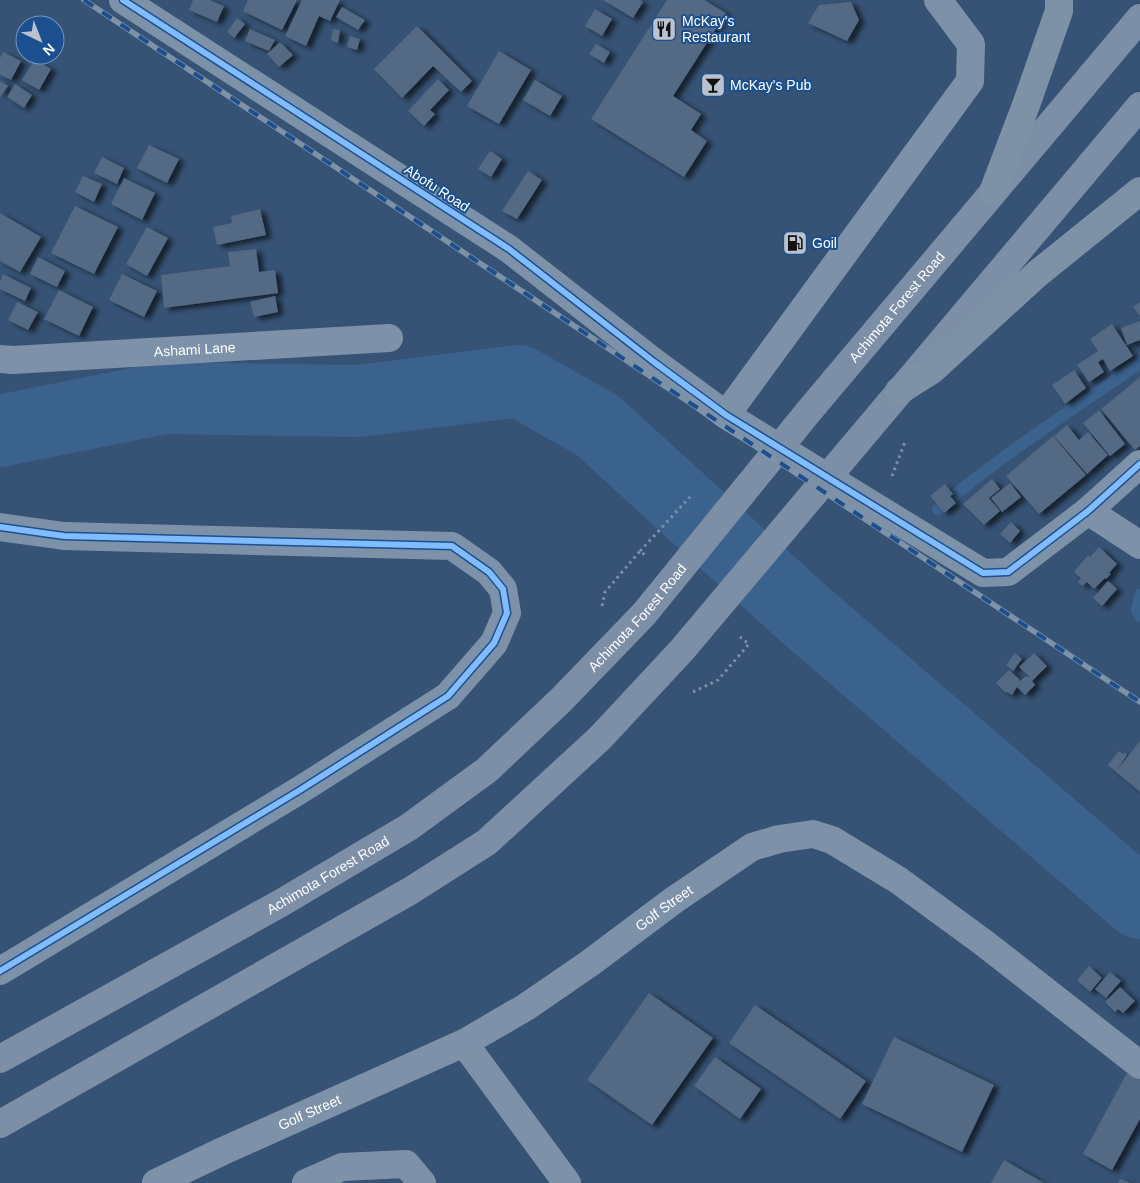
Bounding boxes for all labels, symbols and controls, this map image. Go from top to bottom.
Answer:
place label: McKay's Restaurant [682,13,751,45]
north arrow [15,15,65,65]
restaurant icon: McKay's Restaurant [651,16,677,42]
text: N [40,40,58,59]
bar icon: McKay's Pub [700,72,726,98]
place label: McKay's Pub [730,77,811,93]
street label: Abofu Road [402,161,472,215]
fuel station icon: Goil [782,230,808,256]
place label: Goil [812,235,837,251]
street label: Achimota Forest Road [846,248,948,365]
street label: Ashami Lane [153,339,236,360]
street label: Achimota Forest Road [585,560,690,675]
street label: Achimota Forest Road [264,833,392,917]
street label: Golf Street [632,882,696,934]
street label: Golf Street [276,1091,343,1133]

